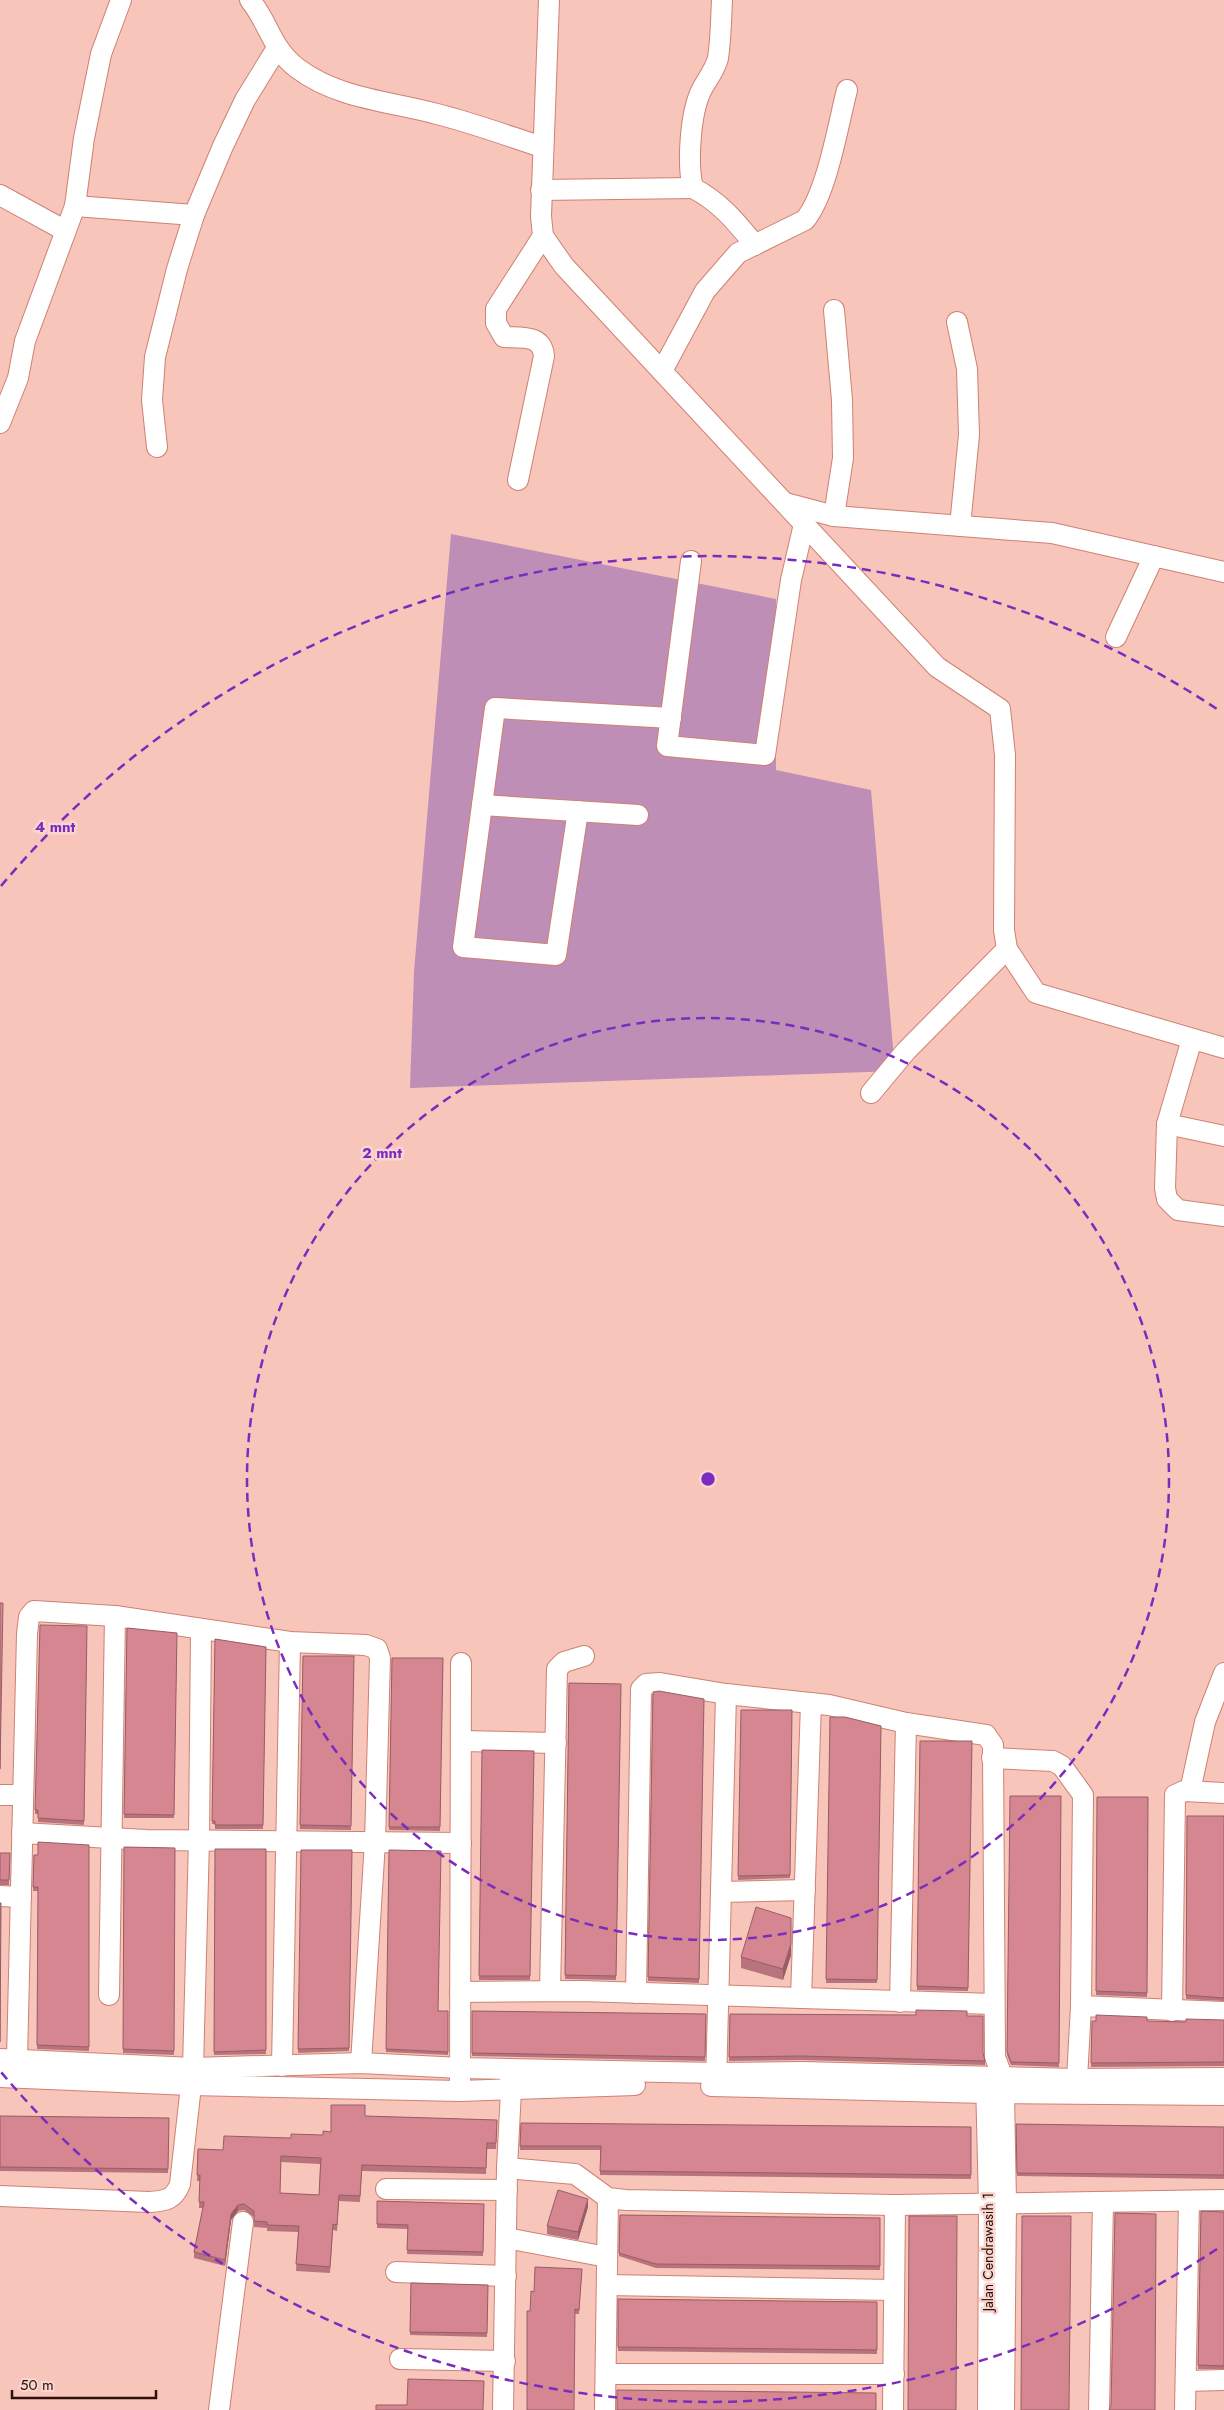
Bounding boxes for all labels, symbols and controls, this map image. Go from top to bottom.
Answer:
text: 4 mnt [35,816,76,838]
text: 2 mnt [362,1142,402,1164]
centre of rings [699,1470,717,1488]
street label: Jalan Cendrawasih 1 [978,2193,998,2313]
scale bar [12,2368,156,2400]
text: 50 m [20,2374,54,2396]

